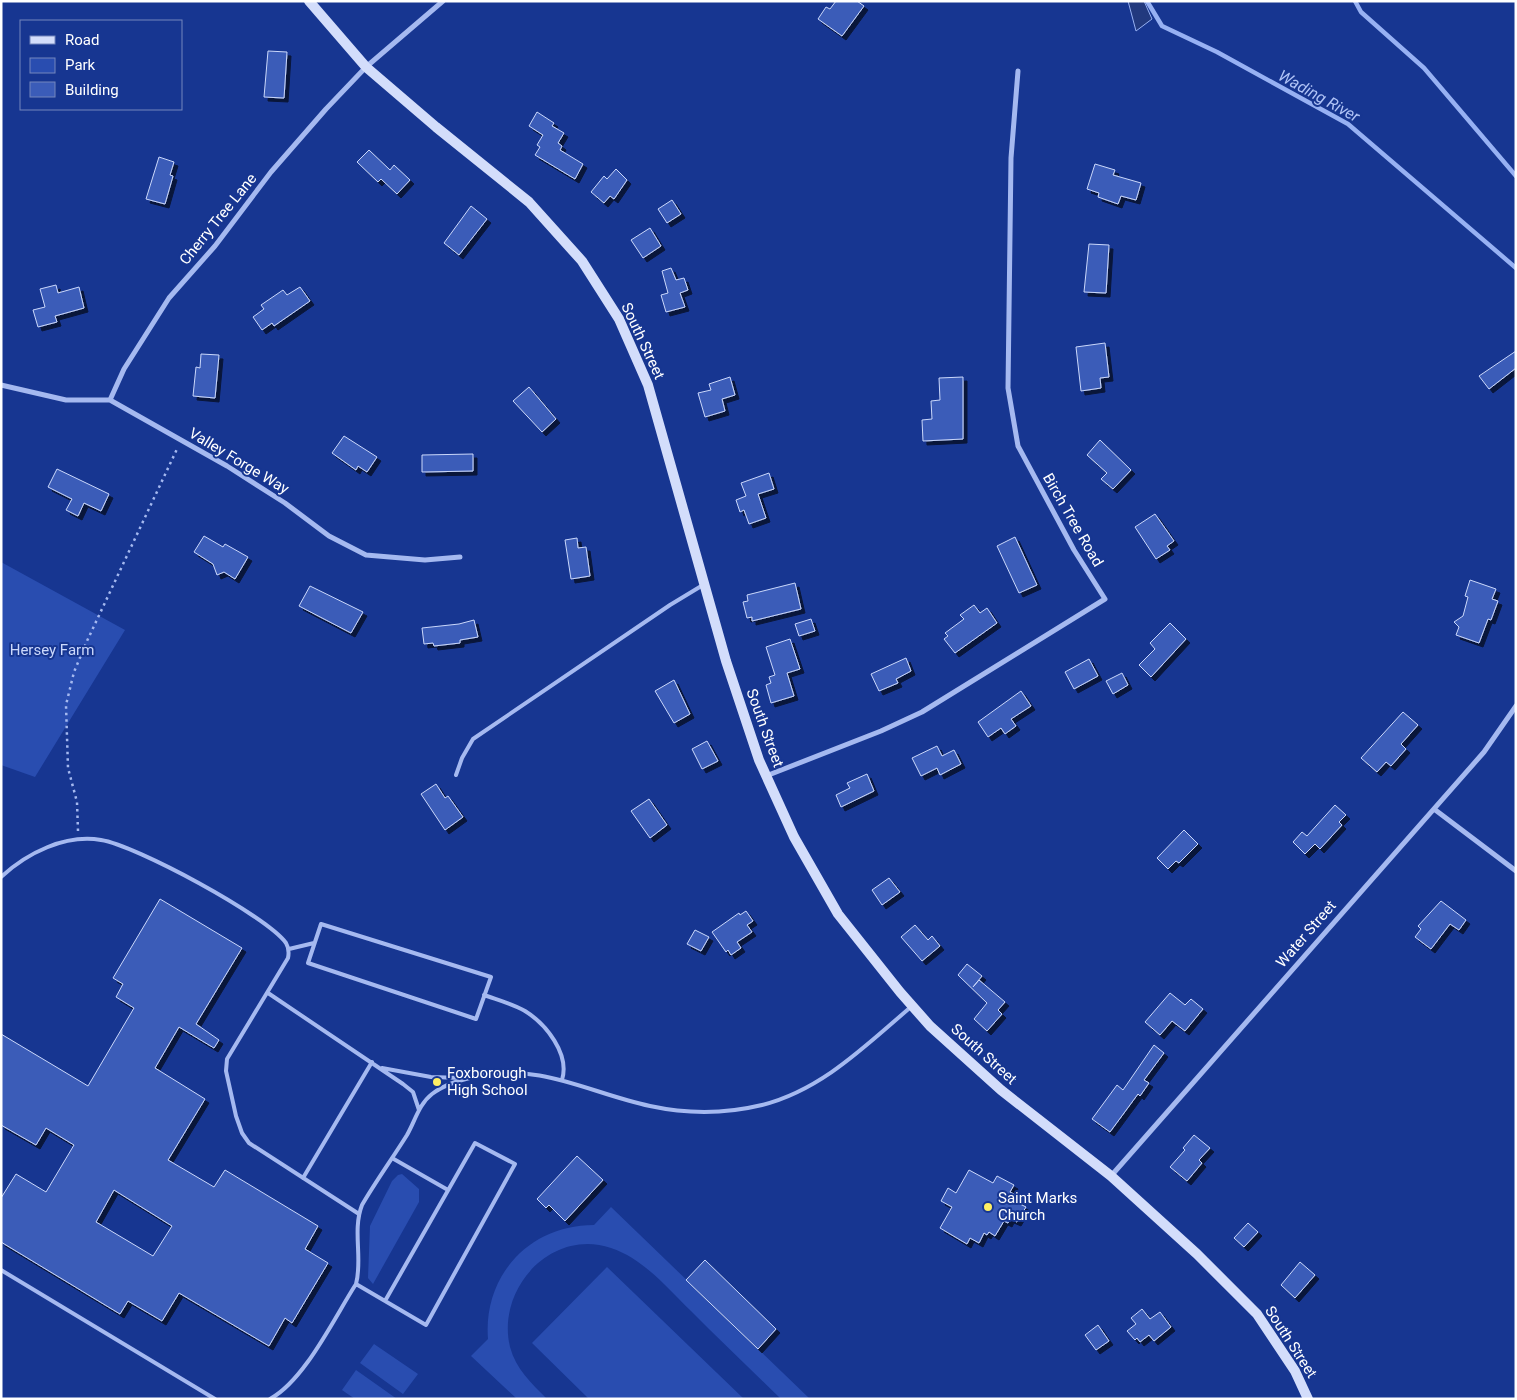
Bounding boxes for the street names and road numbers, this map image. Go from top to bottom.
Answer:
street label: Cherry Tree Lane [176,170,260,268]
street label: South Street [617,300,669,382]
street label: Valley Forge Way [186,424,292,498]
street label: Birch Tree Road [1039,470,1107,570]
street label: South Street [742,686,788,770]
street label: Water Street [1272,897,1340,971]
street label: South Street [947,1020,1021,1088]
street label: South Street [1261,1303,1321,1381]

